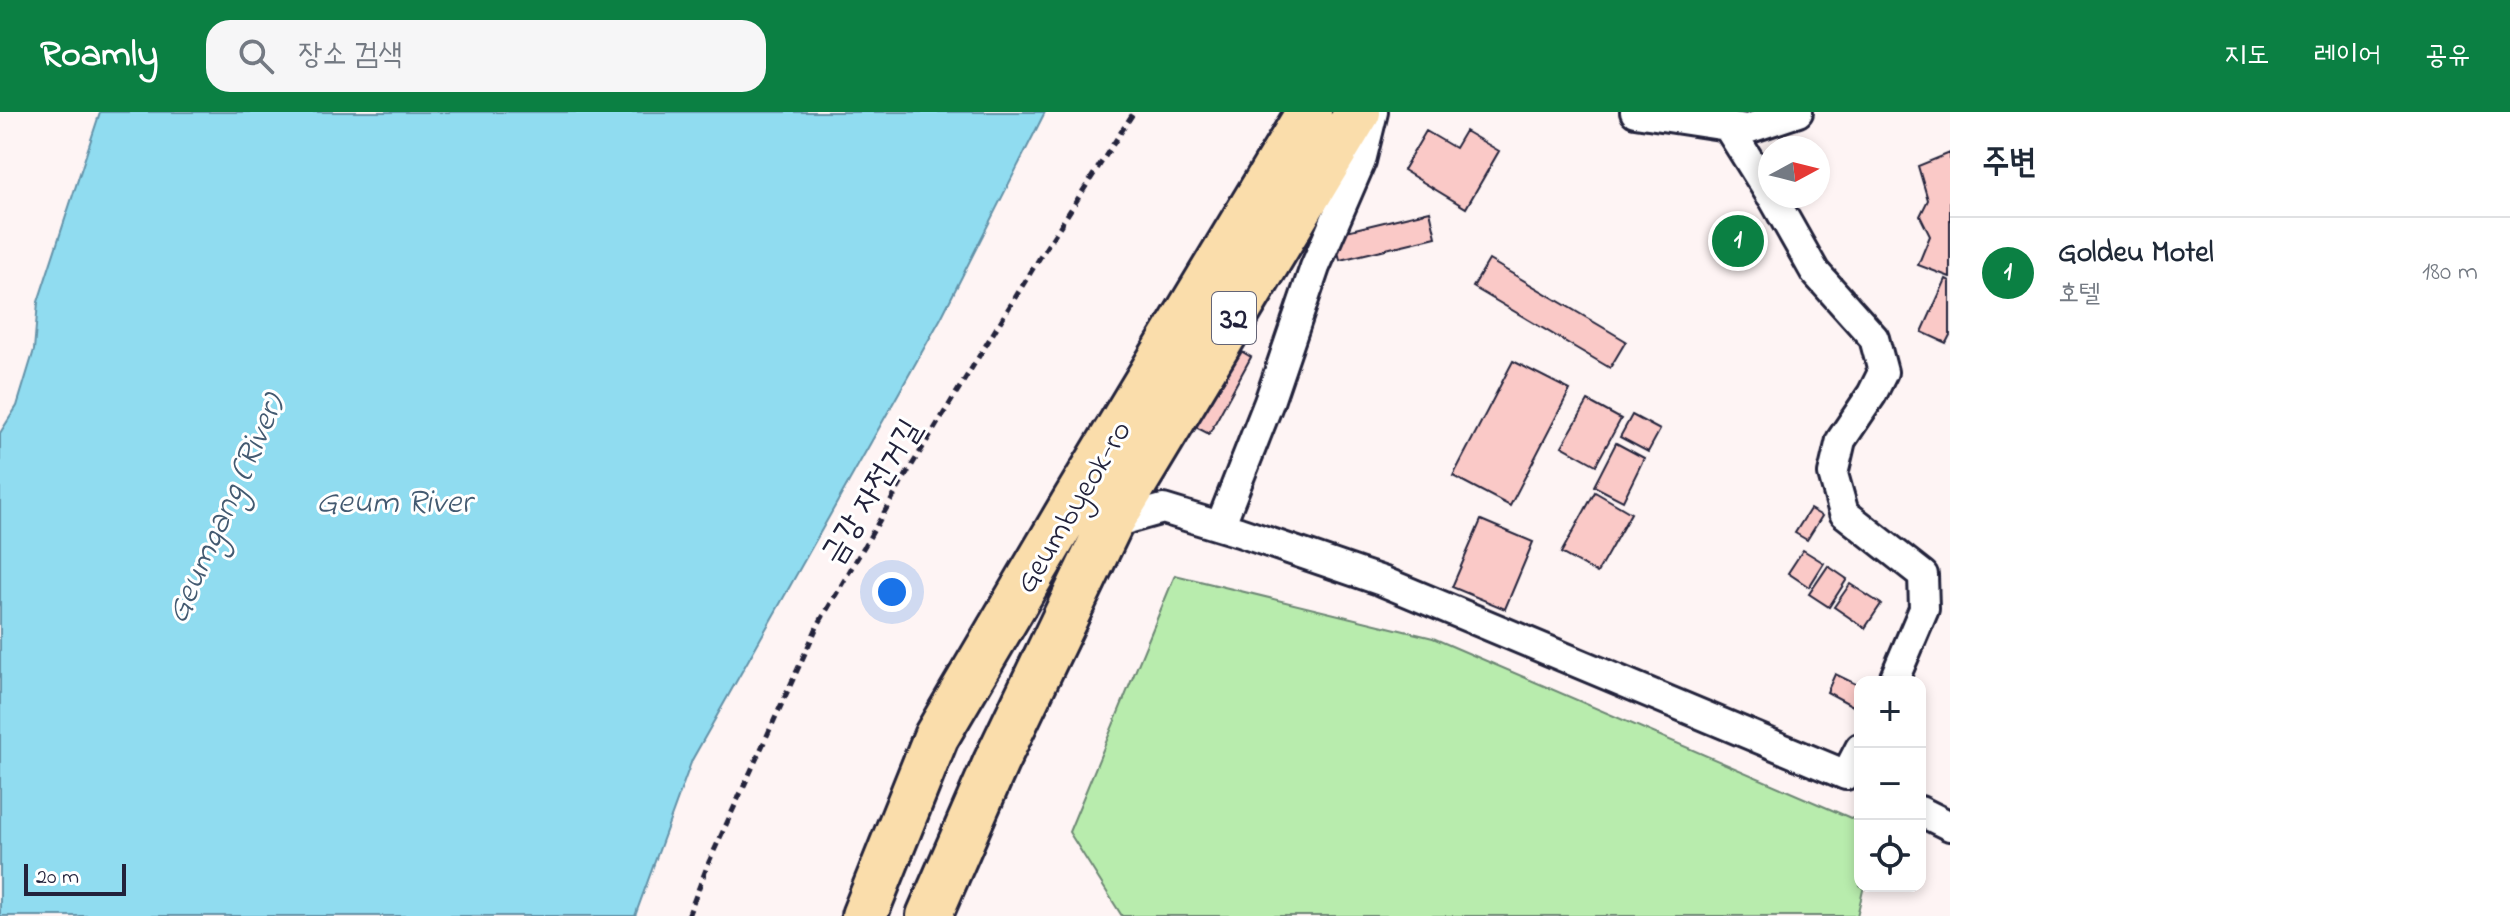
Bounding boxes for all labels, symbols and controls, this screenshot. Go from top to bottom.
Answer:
search box [206,20,766,92]
text: Roamly [40,28,158,84]
icon: search [234,34,278,78]
text: 장소 검색 [298,34,402,78]
text: 지도 [2224,36,2269,77]
text: 레이어 [2313,36,2381,77]
text: 공유 [2425,36,2470,77]
north arrow [1758,136,1830,208]
text: 주변 [1982,139,2037,189]
pin: 1 [1712,211,1764,271]
text: Goldeu Motel [2058,232,2214,276]
text: 1 [2004,254,2012,292]
text: 180 m [2422,254,2478,292]
text: 호텔 [2058,276,2100,314]
road number: 32 [1212,292,1256,344]
water label: Geumgang (River) [154,384,301,632]
street label: 금강 자전거길 [811,411,935,575]
street label: Geumbyeok-ro [1005,412,1145,603]
water label: Geum River [316,479,476,529]
your location [872,572,912,612]
map controls [1854,676,1926,892]
button: + [1854,676,1926,748]
button: − [1854,748,1926,820]
button: locate [1854,820,1926,892]
scale bar [24,860,126,896]
text: 20 m [36,862,79,894]

